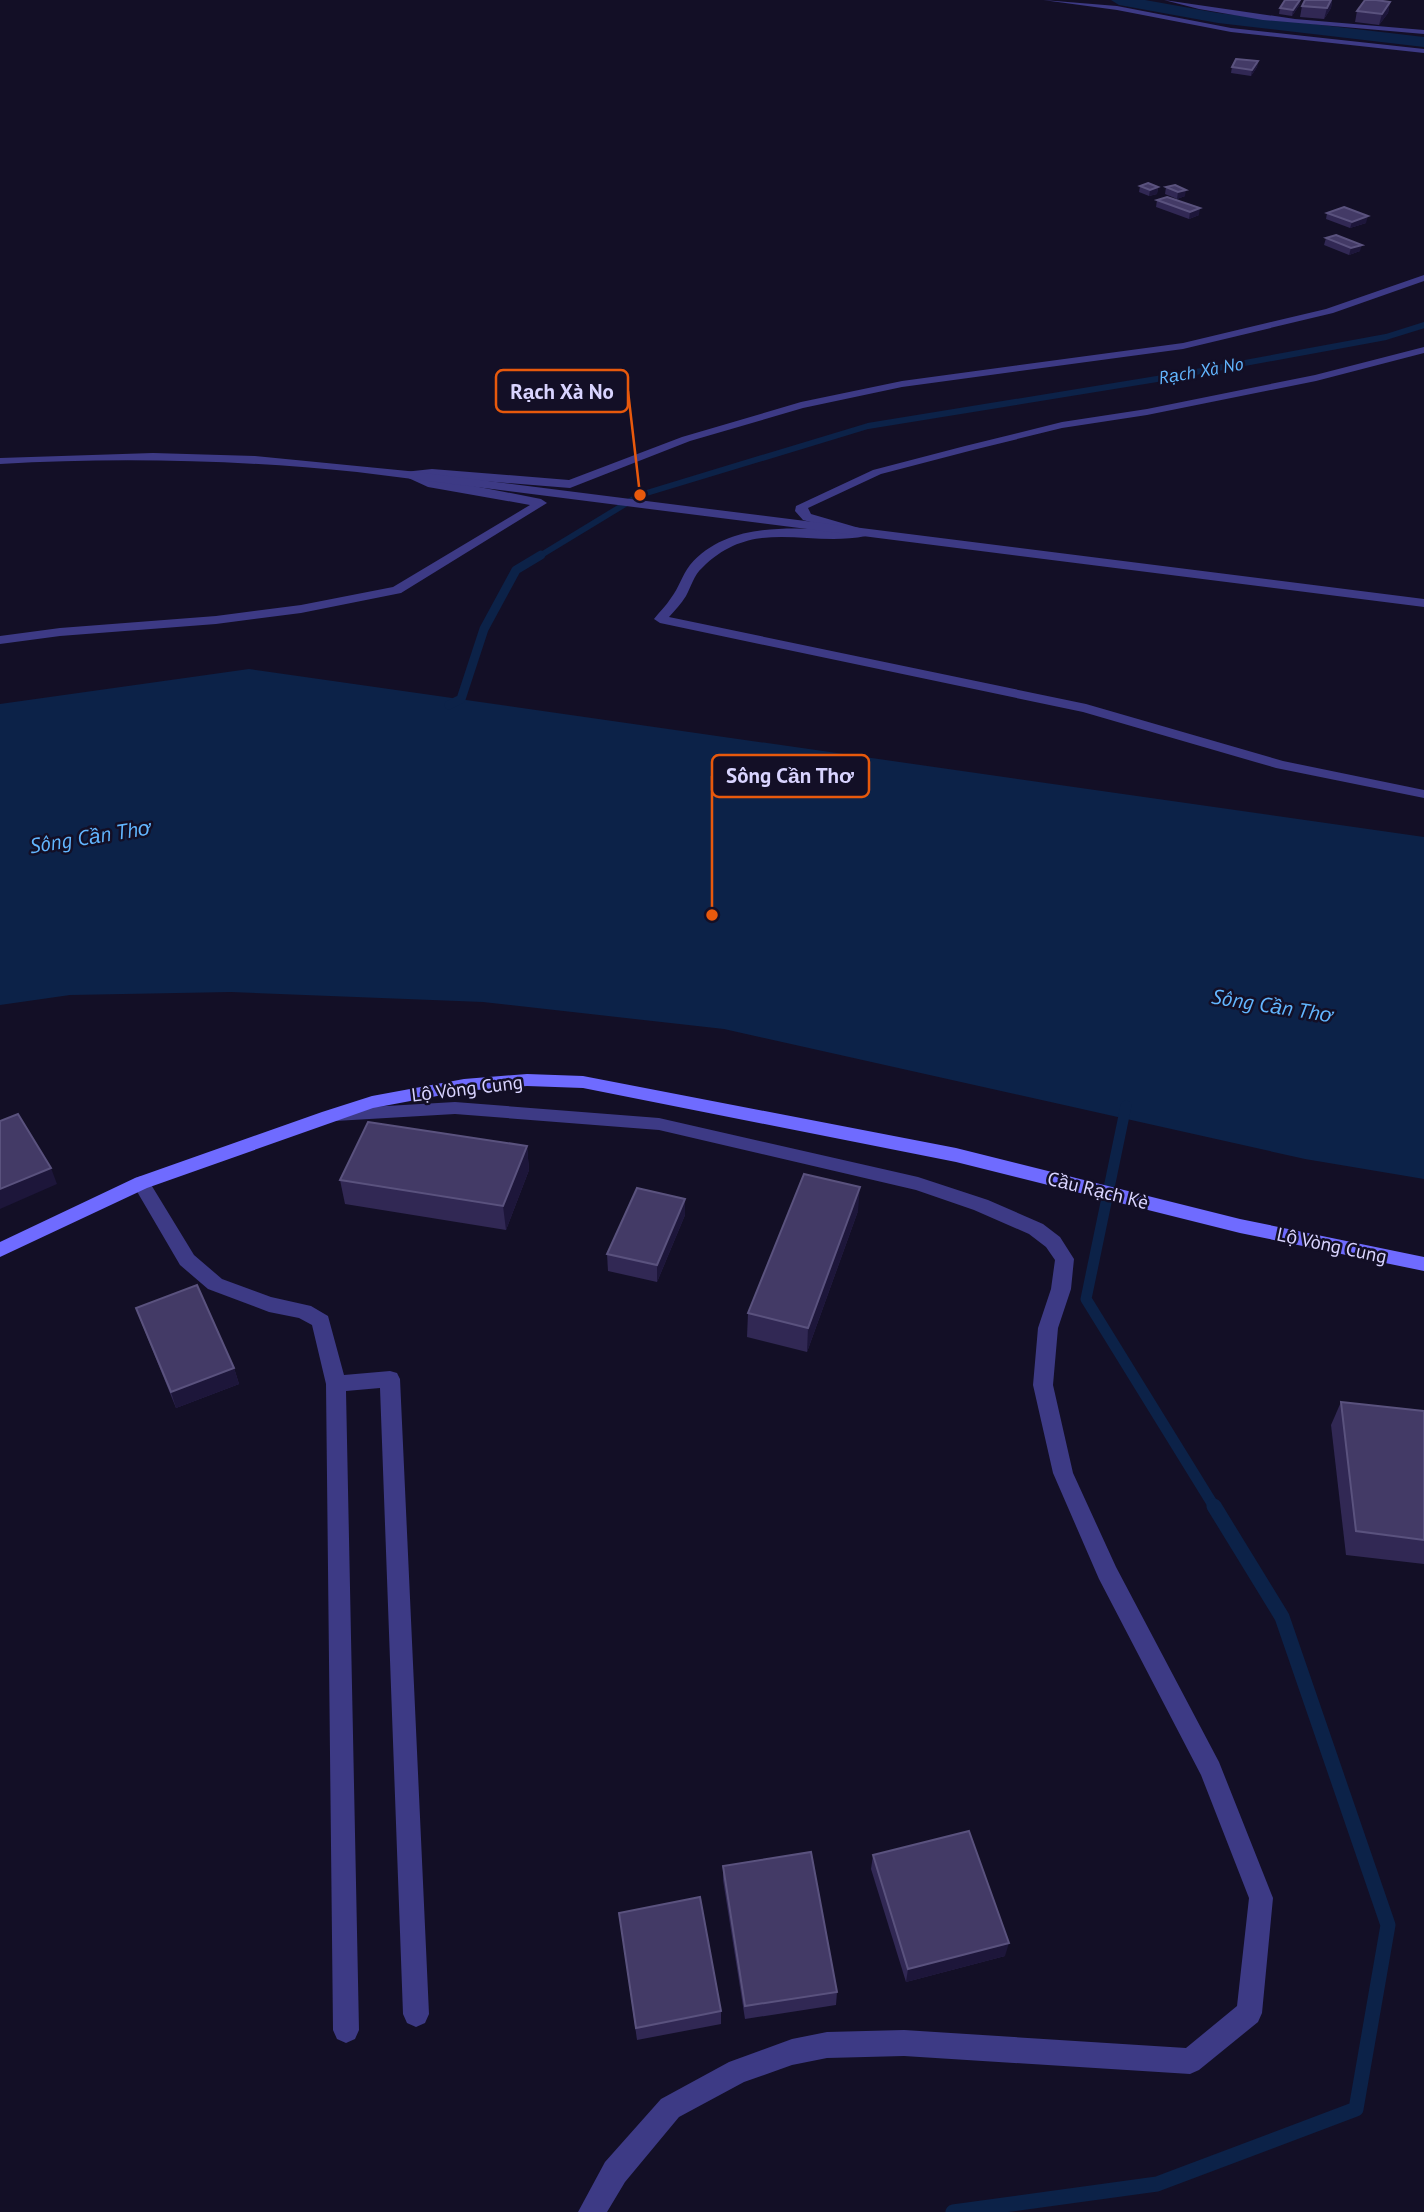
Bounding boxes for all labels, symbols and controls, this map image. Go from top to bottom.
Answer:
water label: Rạch Xà No [1157,352,1245,389]
callout: Rạch Xà No [496,370,628,412]
text: Rạch Xà No [510,378,614,405]
callout: Sông Cần Thơ [712,755,869,797]
text: Sông Cần Thơ [726,762,854,789]
water label: Sông Cần Thơ [28,813,155,859]
water label: Sông Cần Thơ [1210,983,1337,1029]
street label: Lộ Vòng Cung [410,1069,524,1107]
street label: Cầu Rạch Kè [1045,1166,1151,1214]
street label: Lộ Vòng Cung [1275,1222,1389,1268]

